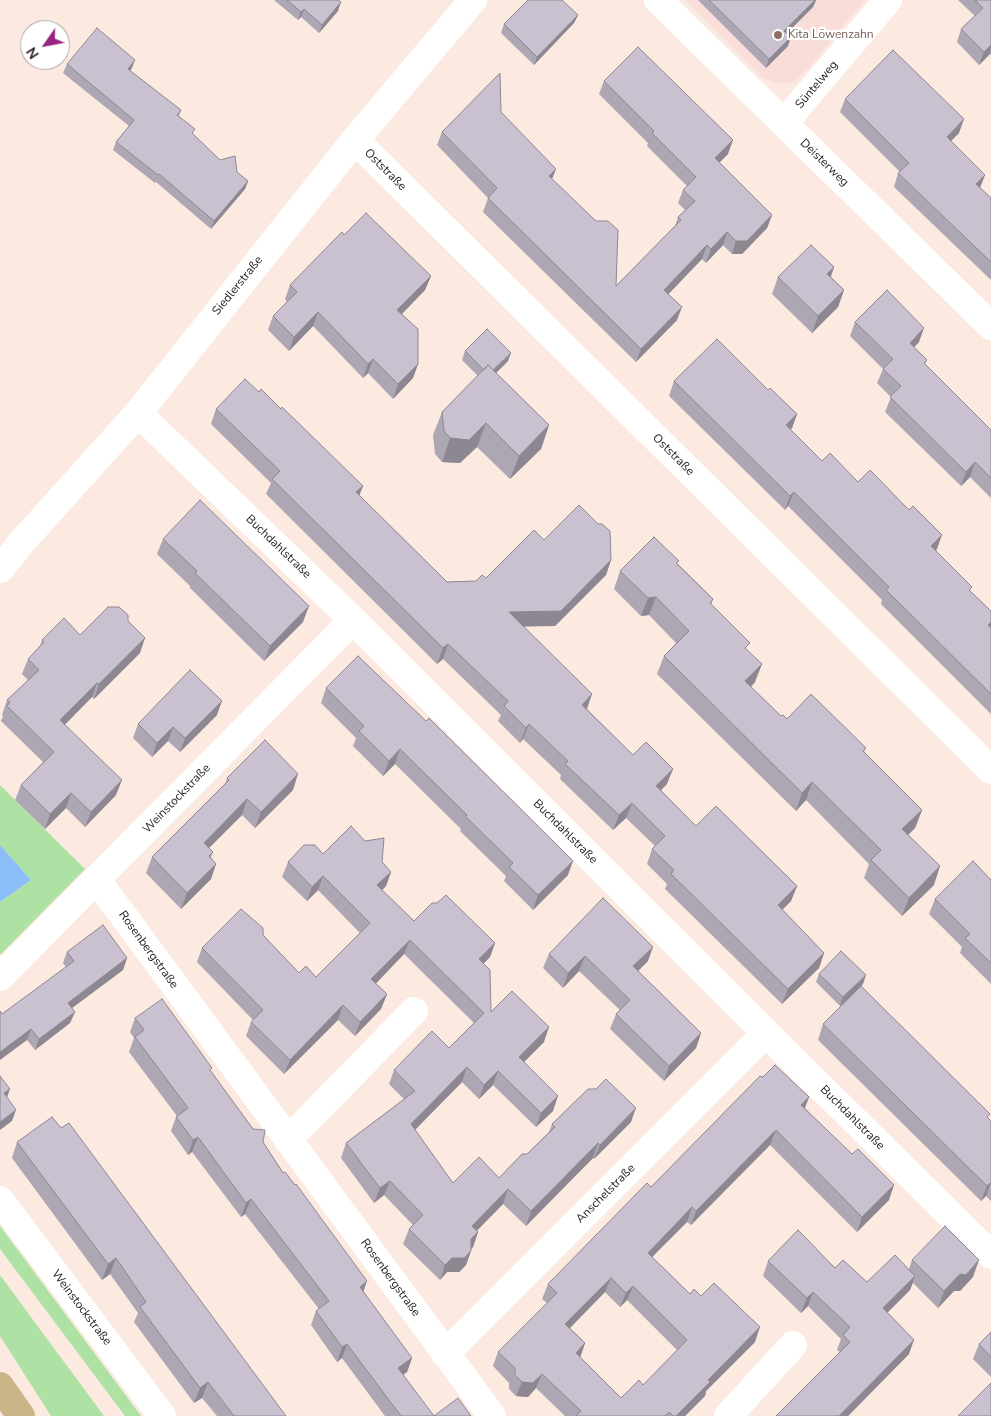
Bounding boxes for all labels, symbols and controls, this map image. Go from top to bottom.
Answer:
north arrow [20,20,70,70]
place label: Kita Löwenzahn [788,28,874,42]
marker: Kita Löwenzahn [772,29,784,41]
text: N [22,43,44,62]
street label: Süntelweg [793,58,841,112]
street label: Deisterweg [797,136,851,190]
street label: Oststraße [361,146,409,194]
street label: Siedlerstraße [210,254,266,318]
street label: Oststraße [649,431,697,479]
street label: Buchdahlstraße [242,512,314,582]
street label: Weinstockstraße [140,761,214,837]
street label: Buchdahlstraße [530,797,600,867]
street label: Rosenbergstraße [115,908,181,992]
street label: Buchdahlstraße [817,1083,887,1153]
street label: Anschelstraße [573,1161,639,1227]
street label: Rosenbergstraße [357,1236,423,1320]
street label: Weinstockstraße [48,1267,114,1349]

